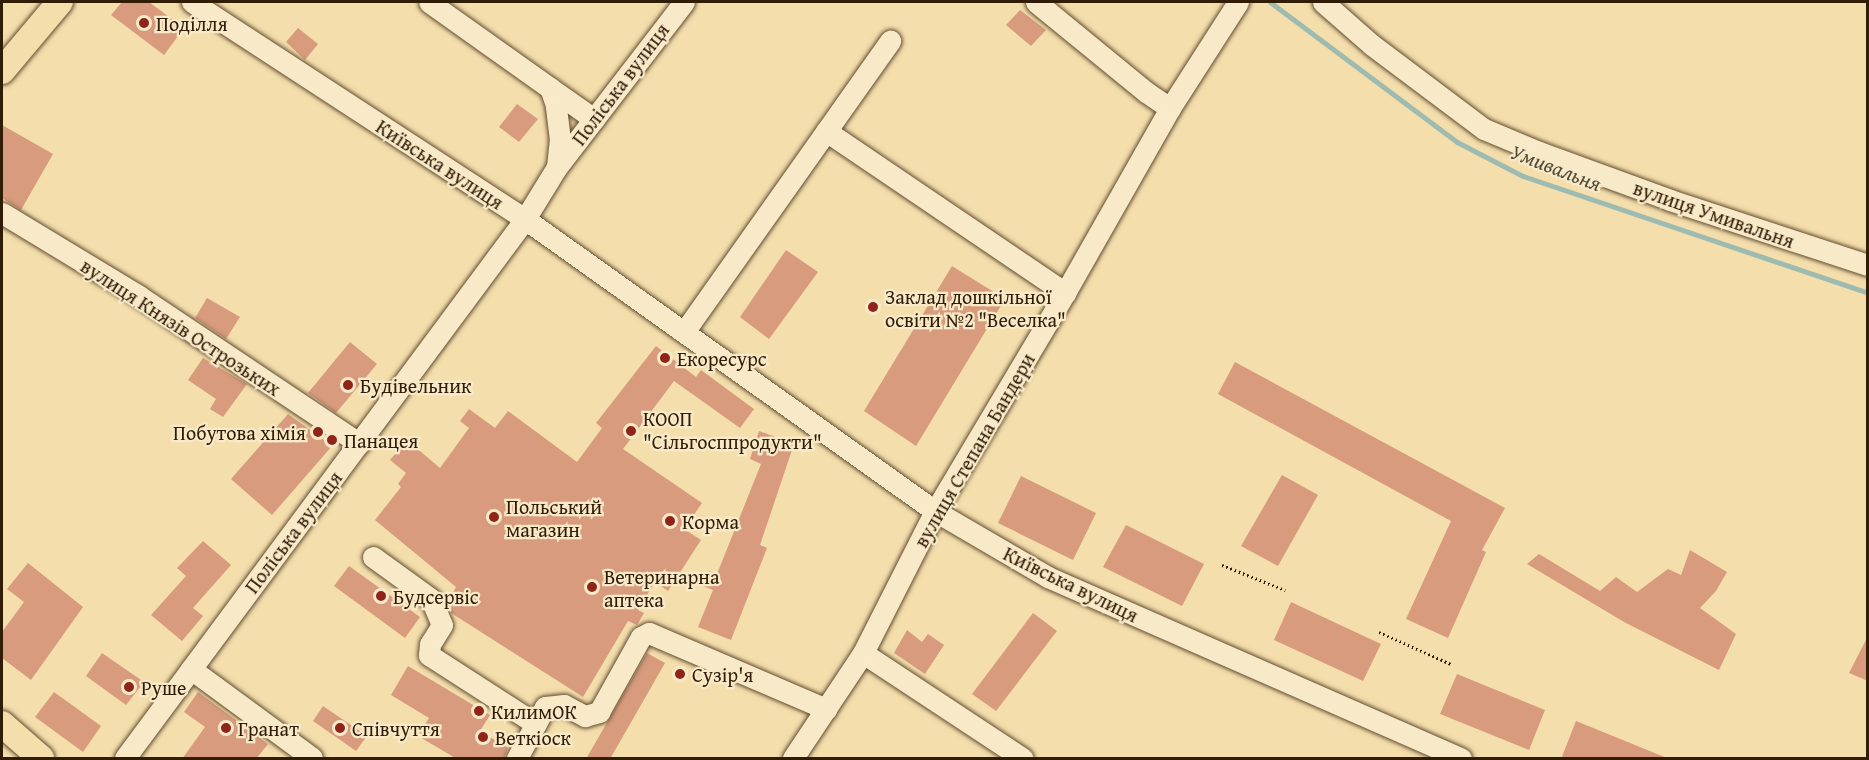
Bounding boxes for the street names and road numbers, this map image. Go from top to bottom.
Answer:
street label: Поліська вулиця [566,18,674,150]
street label: Київська вулиця [372,114,508,214]
street label: вулиця Умивальня [1630,175,1798,253]
street label: вулиця Князів Острозьких [77,253,285,401]
street label: вулиця Степана Бандери [909,349,1039,551]
street label: Поліська вулиця [239,466,347,598]
street label: Київська вулиця [1000,541,1142,627]

